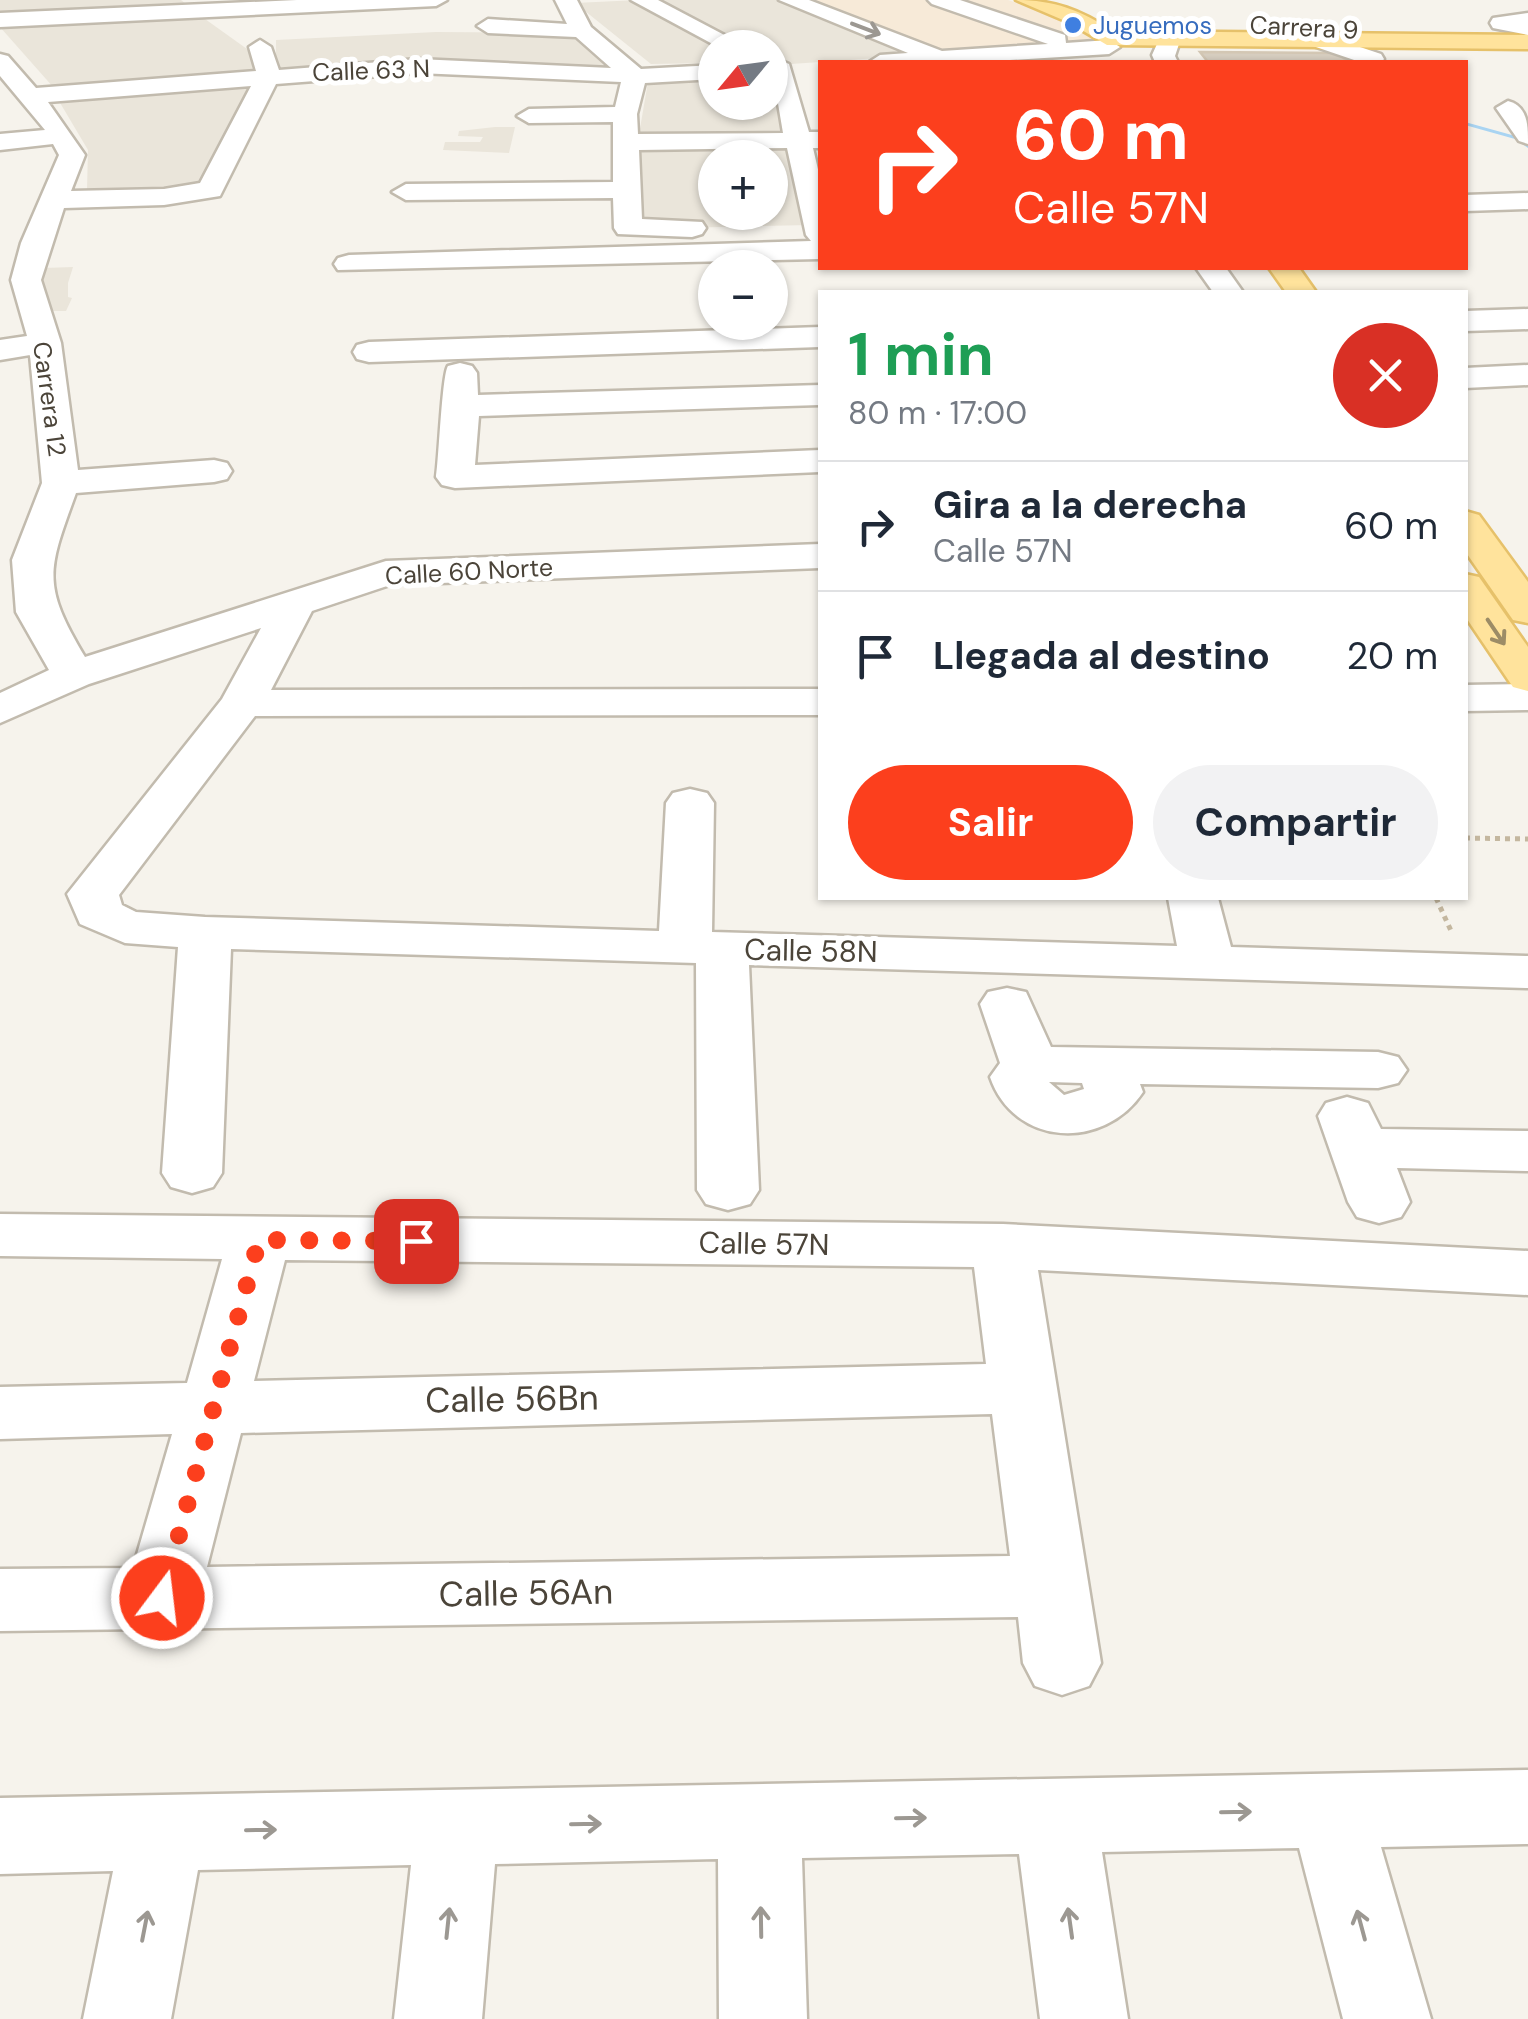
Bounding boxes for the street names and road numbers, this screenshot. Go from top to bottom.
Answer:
street label: Carrera 9 [1249,8,1359,47]
street label: Calle 63 N [312,52,431,89]
street label: Carrera 12 [25,340,74,459]
street label: Calle 60 Norte [384,551,554,592]
street label: Calle 58N [744,930,878,971]
street label: Calle 57N [698,1223,830,1264]
street label: Calle 56Bn [425,1374,599,1424]
street label: Calle 56An [438,1568,614,1618]

